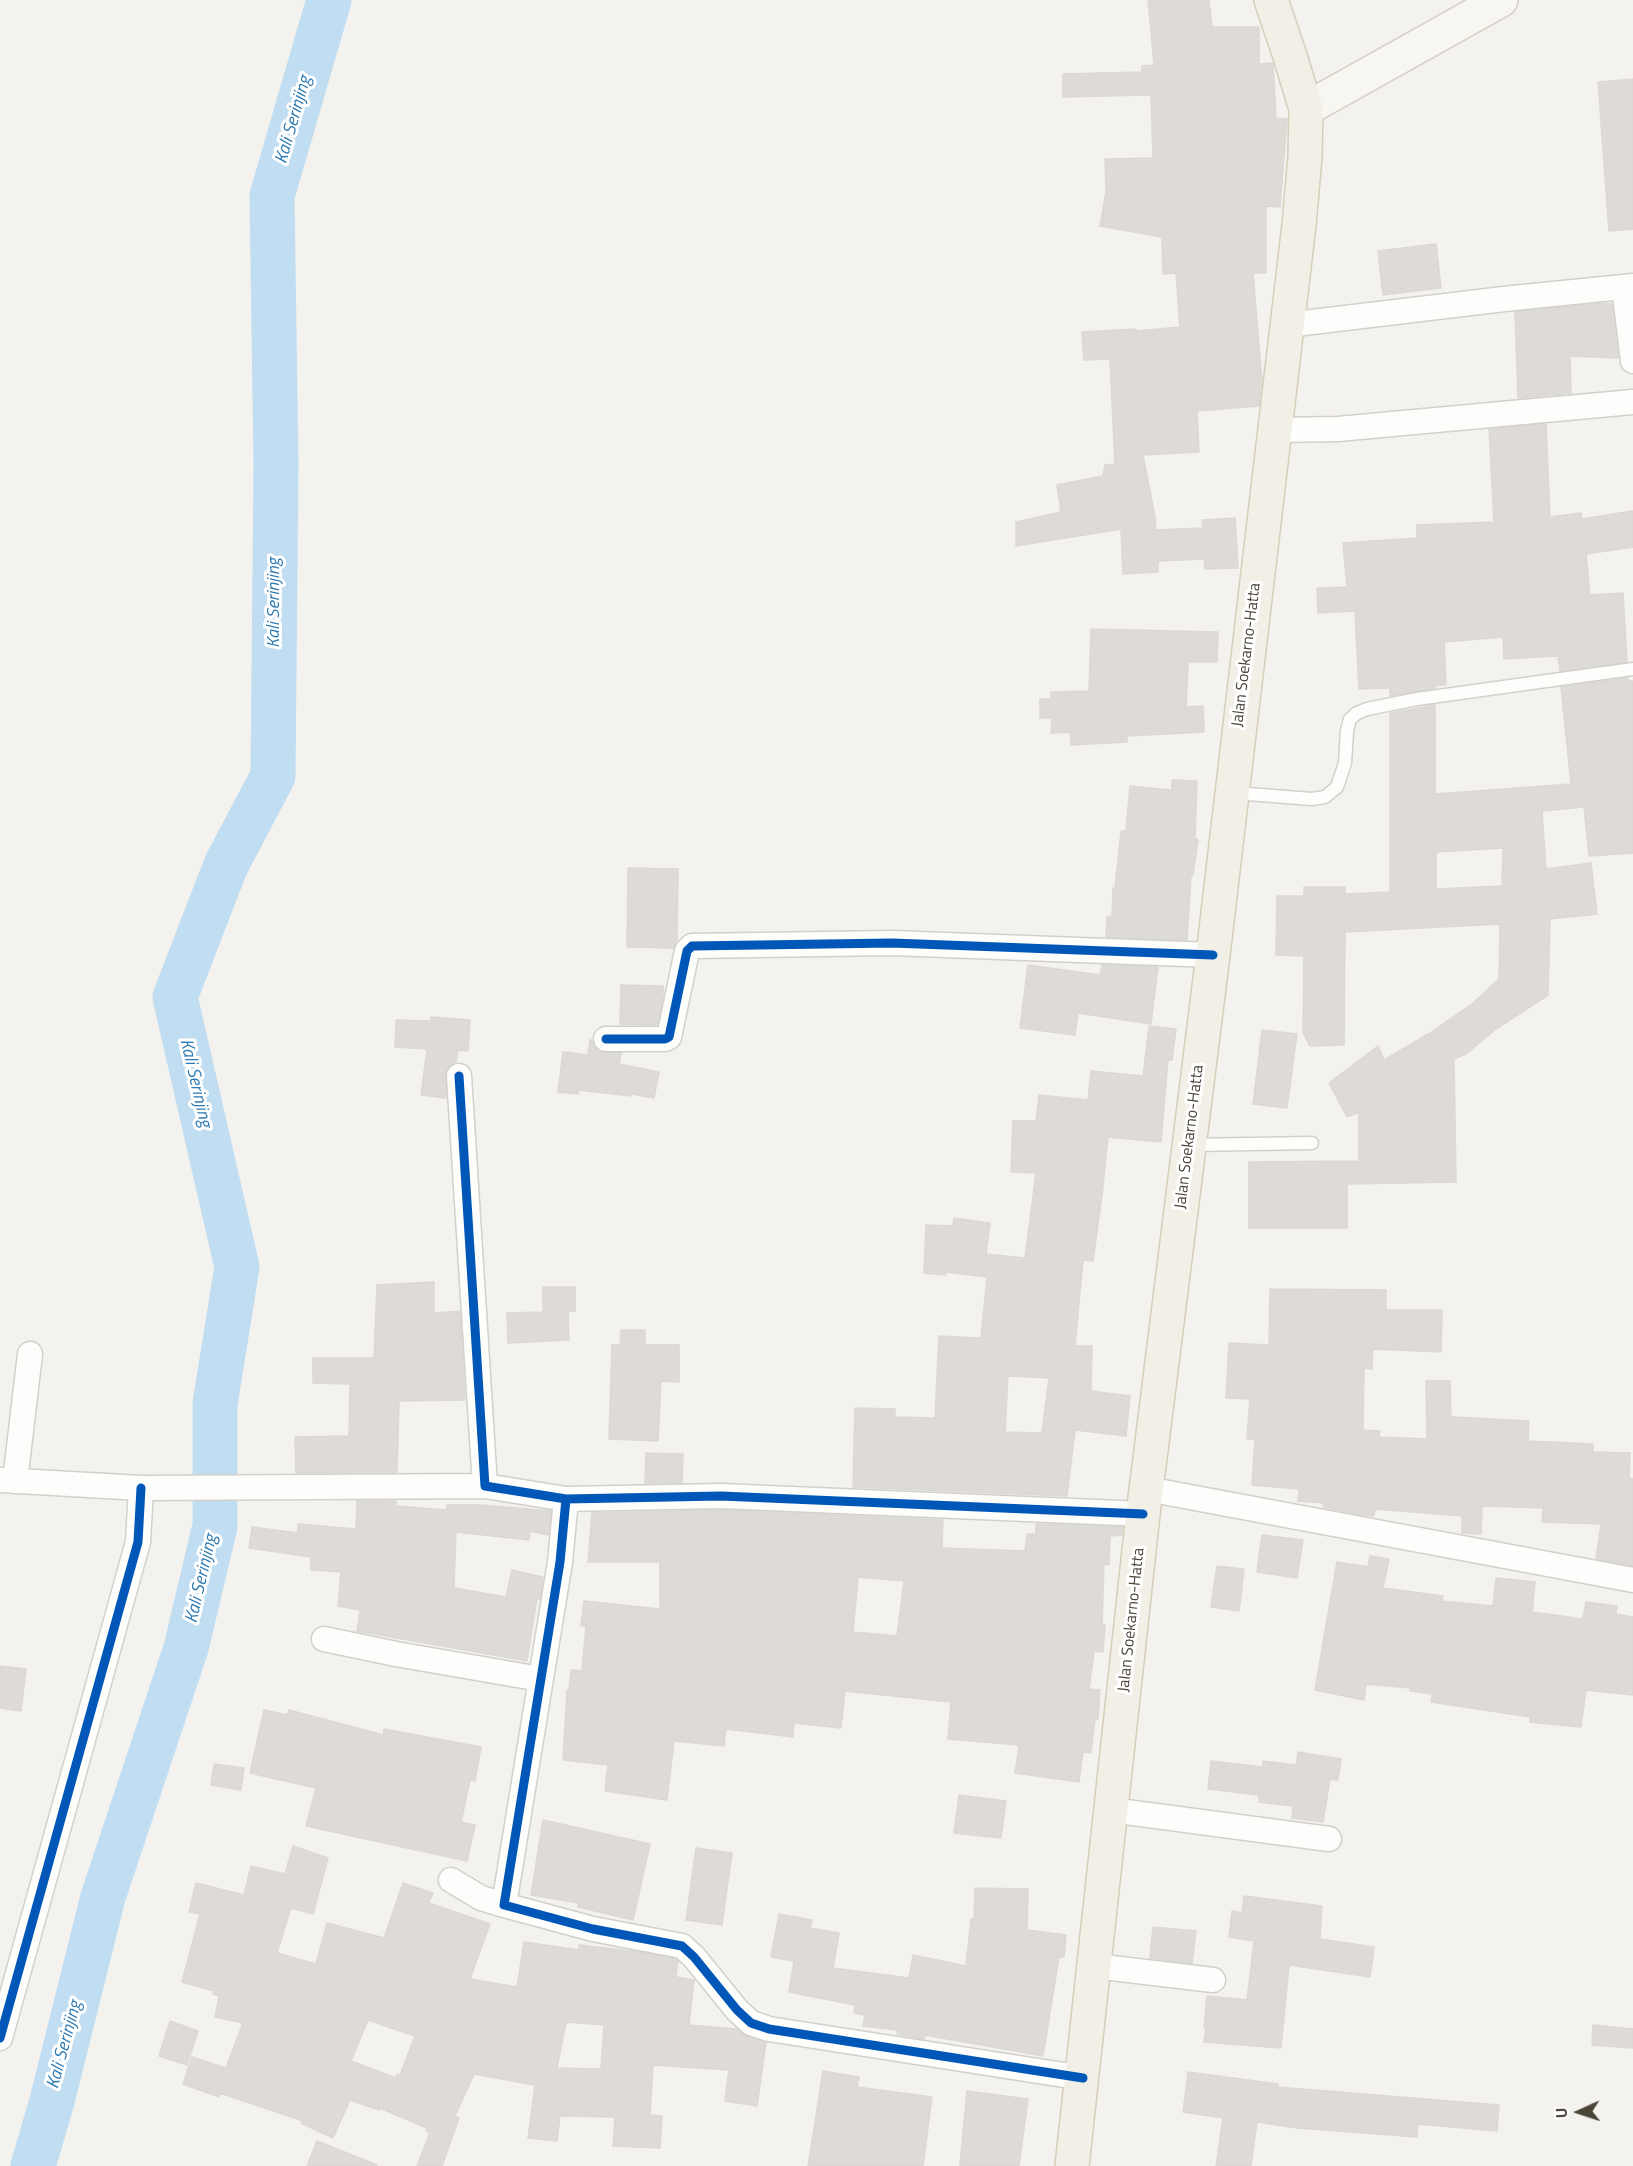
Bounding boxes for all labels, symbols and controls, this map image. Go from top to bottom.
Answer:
water label: Kali Serinjing [271,74,317,166]
water label: Kali Serinjing [264,558,286,648]
street label: Jalan Soekarno-Hatta [1229,582,1265,728]
water label: Kali Serinjing [174,1037,216,1129]
street label: Jalan Soekarno-Hatta [1172,1064,1208,1210]
water label: Kali Serinjing [181,1533,223,1625]
street label: Jalan Soekarno-Hatta [1115,1547,1149,1693]
water label: Kali Serinjing [43,1999,87,2091]
north arrow [1549,2082,1609,2142]
text: U [1549,2107,1573,2119]

